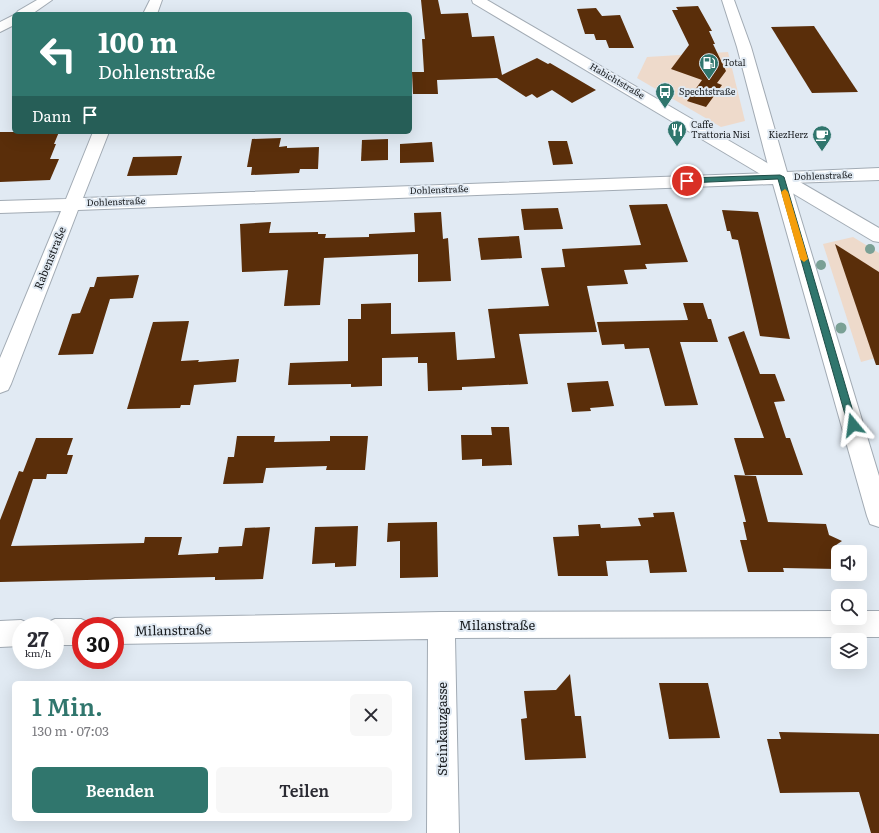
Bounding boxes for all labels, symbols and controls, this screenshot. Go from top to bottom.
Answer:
text: 100 m [98,20,178,62]
icon: left [32,28,84,80]
fuel station icon: Total [698,52,720,80]
place label: Total [723,55,746,69]
text: Dohlenstraße [98,58,215,85]
street label: Habichtstraße [587,59,648,102]
bus stop icon: Spechtstraße [654,81,676,109]
place label: Spechtstraße [679,84,736,98]
text: Dann [32,104,71,127]
icon: arrive [79,104,101,126]
place label: Caffe Trattoria Nisi [691,117,750,141]
restaurant icon: Caffe Trattoria Nisi [666,119,688,147]
cafe icon: KiezHerz [811,124,833,152]
place label: KiezHerz [769,127,809,141]
pin [670,164,704,198]
street label: Dohlenstraße [793,167,853,183]
icon: arrive [676,170,698,192]
street label: Dohlenstraße [409,181,469,197]
street label: Dohlenstraße [86,193,146,209]
street label: Rabenstraße [29,224,69,291]
position arrow [832,404,874,446]
map controls [831,545,867,669]
button: sound [831,545,867,581]
button: search [831,589,867,625]
street label: Milanstraße [459,615,535,634]
speed limit sign: 30 [72,617,124,669]
street label: Milanstraße [135,619,212,640]
text: 27 [27,623,49,653]
button: layers [831,633,867,669]
text: km/h [25,645,51,660]
street label: Steinkauzgasse [432,682,451,776]
text: 1 Min. [32,688,103,723]
button: close [350,694,392,736]
text: 130 m · 07:03 [32,721,109,740]
button: Beenden [32,767,208,813]
button: Teilen [216,767,392,813]

